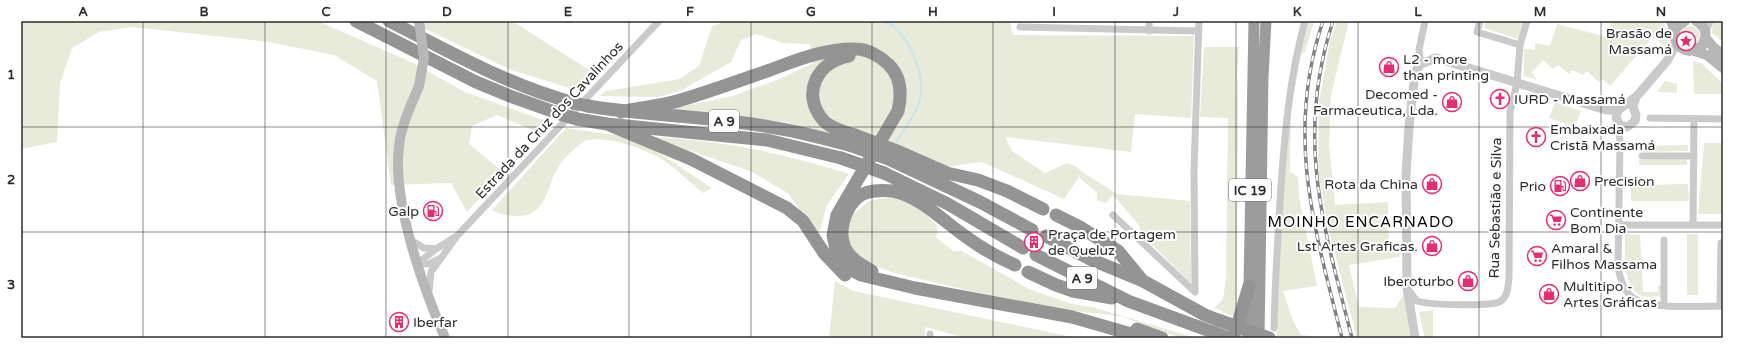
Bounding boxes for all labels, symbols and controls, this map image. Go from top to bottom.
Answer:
text: A [78,4,88,20]
text: B [199,4,209,20]
text: C [321,4,331,20]
text: D [442,4,452,20]
text: E [564,4,572,20]
text: F [686,4,694,20]
text: G [806,4,816,20]
text: H [928,4,938,20]
text: I [1052,4,1056,20]
text: J [1172,4,1179,20]
text: K [1293,4,1302,20]
text: L [1414,4,1422,20]
text: M [1534,4,1546,20]
text: N [1656,4,1666,20]
place label: Brasão de Massamá [1606,25,1672,58]
place icon: Brasão de Massamá [1675,30,1697,52]
street label: Estrada da Cruz dos Cavalinhos [472,38,627,202]
place label: L2 - more than printing [1403,51,1489,84]
shop icon: L2 - more than printing [1378,56,1400,78]
text: 1 [7,67,15,83]
place label: Decomed - Farmaceutica, Lda. [1313,86,1438,119]
church icon: IURD - Massamá [1489,88,1511,110]
shop icon: Decomed - Farmaceutica, Lda. [1441,91,1463,113]
place label: IURD - Massamá [1514,91,1626,108]
road number: A 9 [709,110,739,132]
place label: Embaixada Cristã Massamá [1550,121,1655,154]
church icon: Embaixada Cristã Massamá [1525,126,1547,148]
street label: Rua Sebastião e Silva [1486,137,1505,279]
shop icon: Precision [1569,170,1591,192]
text: 2 [7,172,15,188]
shop icon: Rota da China [1421,173,1443,195]
place label: Precision [1594,173,1655,190]
fuel station icon: Prio [1549,175,1571,197]
place label: Rota da China [1324,176,1418,193]
place label: Prio [1519,178,1546,195]
road number: IC 19 [1229,179,1271,201]
fuel station icon: Galp [422,200,444,222]
place label: Galp [388,203,419,220]
place label: Continente Bom Dia [1570,204,1643,237]
supermarket icon: Continente Bom Dia [1545,209,1567,231]
district label: MOINHO ENCARNADO [1268,213,1455,231]
place label: Praça de Portagem de Queluz [1048,226,1176,259]
building icon: Praça de Portagem de Queluz [1023,231,1045,253]
shop icon: Lst Artes Graficas. [1421,235,1443,257]
place label: Lst Artes Graficas. [1297,238,1418,255]
place label: Amaral & Filhos Massama [1551,240,1657,273]
supermarket icon: Amaral & Filhos Massama [1526,245,1548,267]
road number: A 9 [1067,267,1097,289]
shop icon: Iberoturbo [1457,270,1479,292]
place label: Iberoturbo [1383,273,1454,290]
text: 3 [7,277,15,293]
place label: Multitipo - Artes Gráficas [1563,278,1657,311]
shop icon: Multitipo - Artes Gráficas [1538,283,1560,305]
building icon: Iberfar [388,311,410,333]
place label: Iberfar [413,314,458,331]

